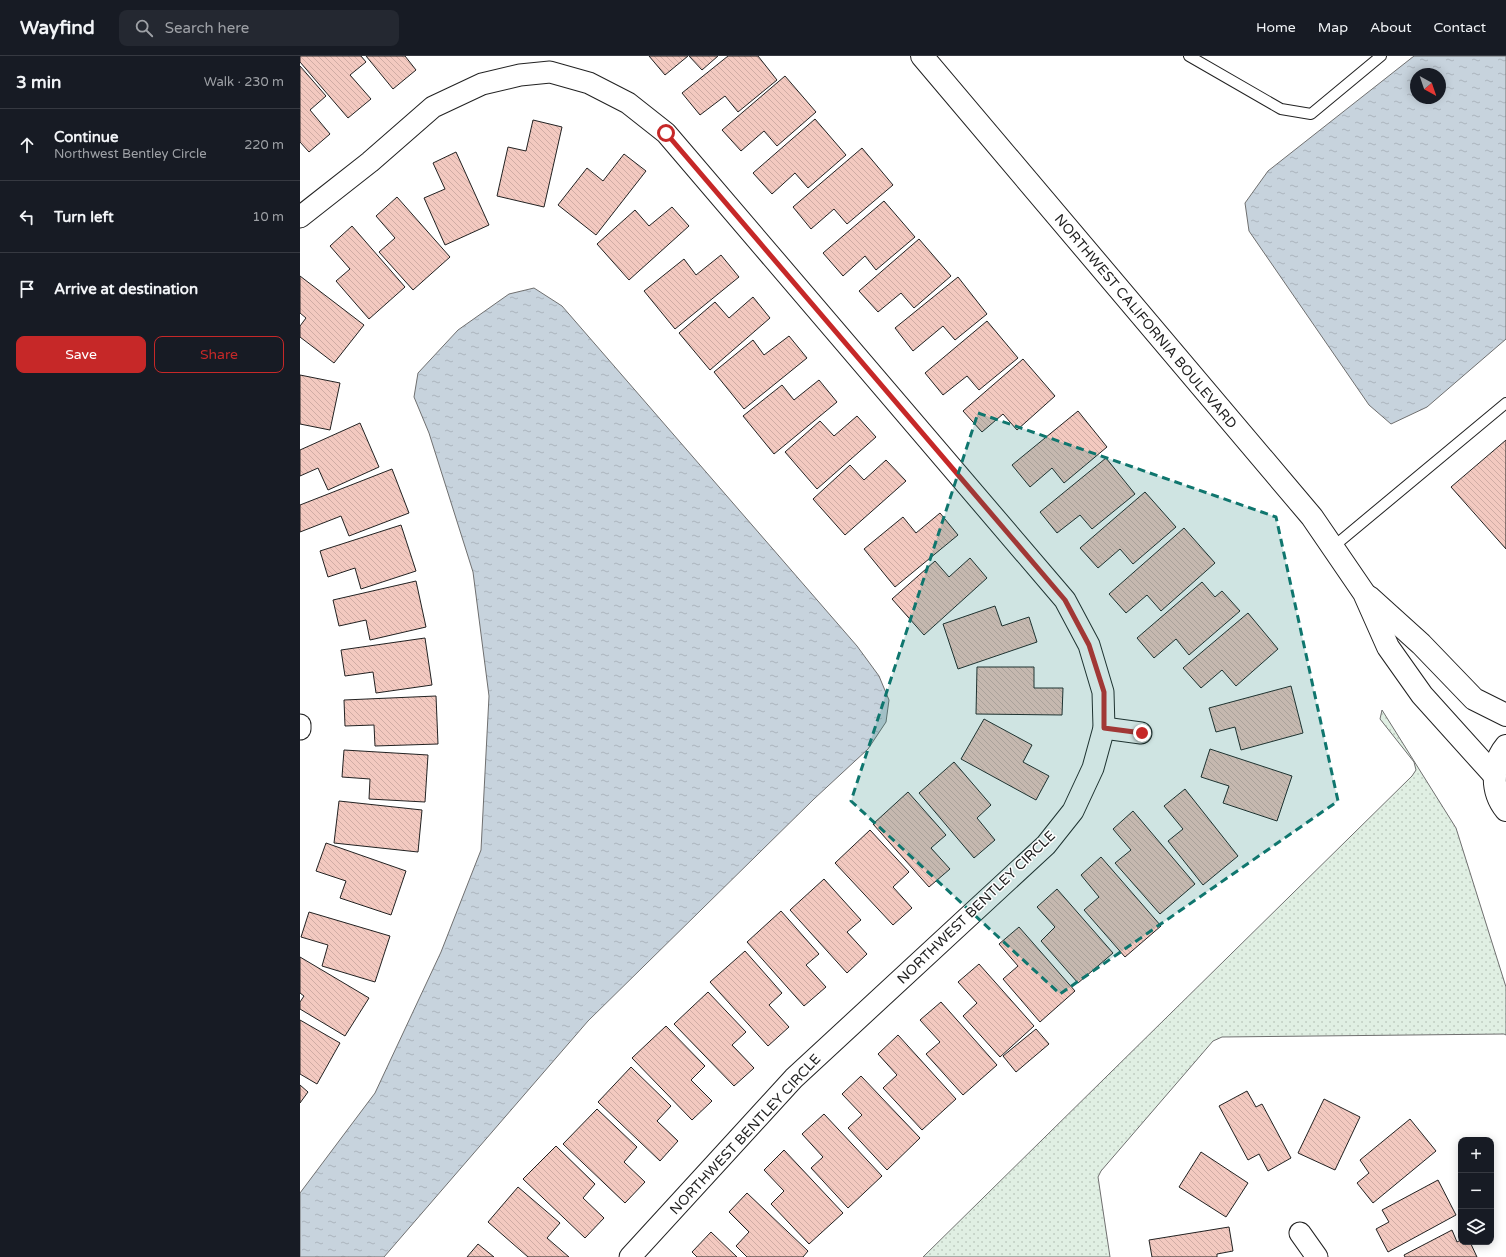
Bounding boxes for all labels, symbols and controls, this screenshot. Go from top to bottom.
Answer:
search box [119,10,399,46]
text: Wayfind [20,17,95,39]
icon: search [133,17,155,39]
text: Search here [165,19,249,37]
text: Home [1256,19,1296,36]
text: Map [1318,19,1348,36]
text: About [1370,19,1412,36]
text: Contact [1434,19,1486,36]
north arrow [1410,68,1446,104]
text: 3 min [16,72,61,93]
text: Walk · 230 m [204,74,284,90]
route start [657,124,675,142]
text: Continue [54,128,118,146]
icon: ahead [16,134,38,156]
text: 220 m [244,137,284,153]
text: Northwest Bentley Circle [54,146,207,162]
icon: left [16,206,38,228]
text: Turn left [54,208,114,226]
text: 10 m [252,209,284,225]
street label: NORTHWEST CALIFORNIA BOULEVARD [1051,211,1240,432]
icon: arrive [16,278,38,300]
text: Arrive at destination [54,280,198,298]
button: Save [16,336,146,373]
button: Share [154,336,284,373]
route end [1133,724,1151,742]
street label: NORTHWEST BENTLEY CIRCLE [894,827,1059,988]
street label: NORTHWEST BENTLEY CIRCLE [666,1050,824,1218]
map controls [1458,1137,1494,1245]
button: + [1458,1137,1494,1173]
button: − [1458,1173,1494,1209]
button: layers [1458,1209,1494,1245]

